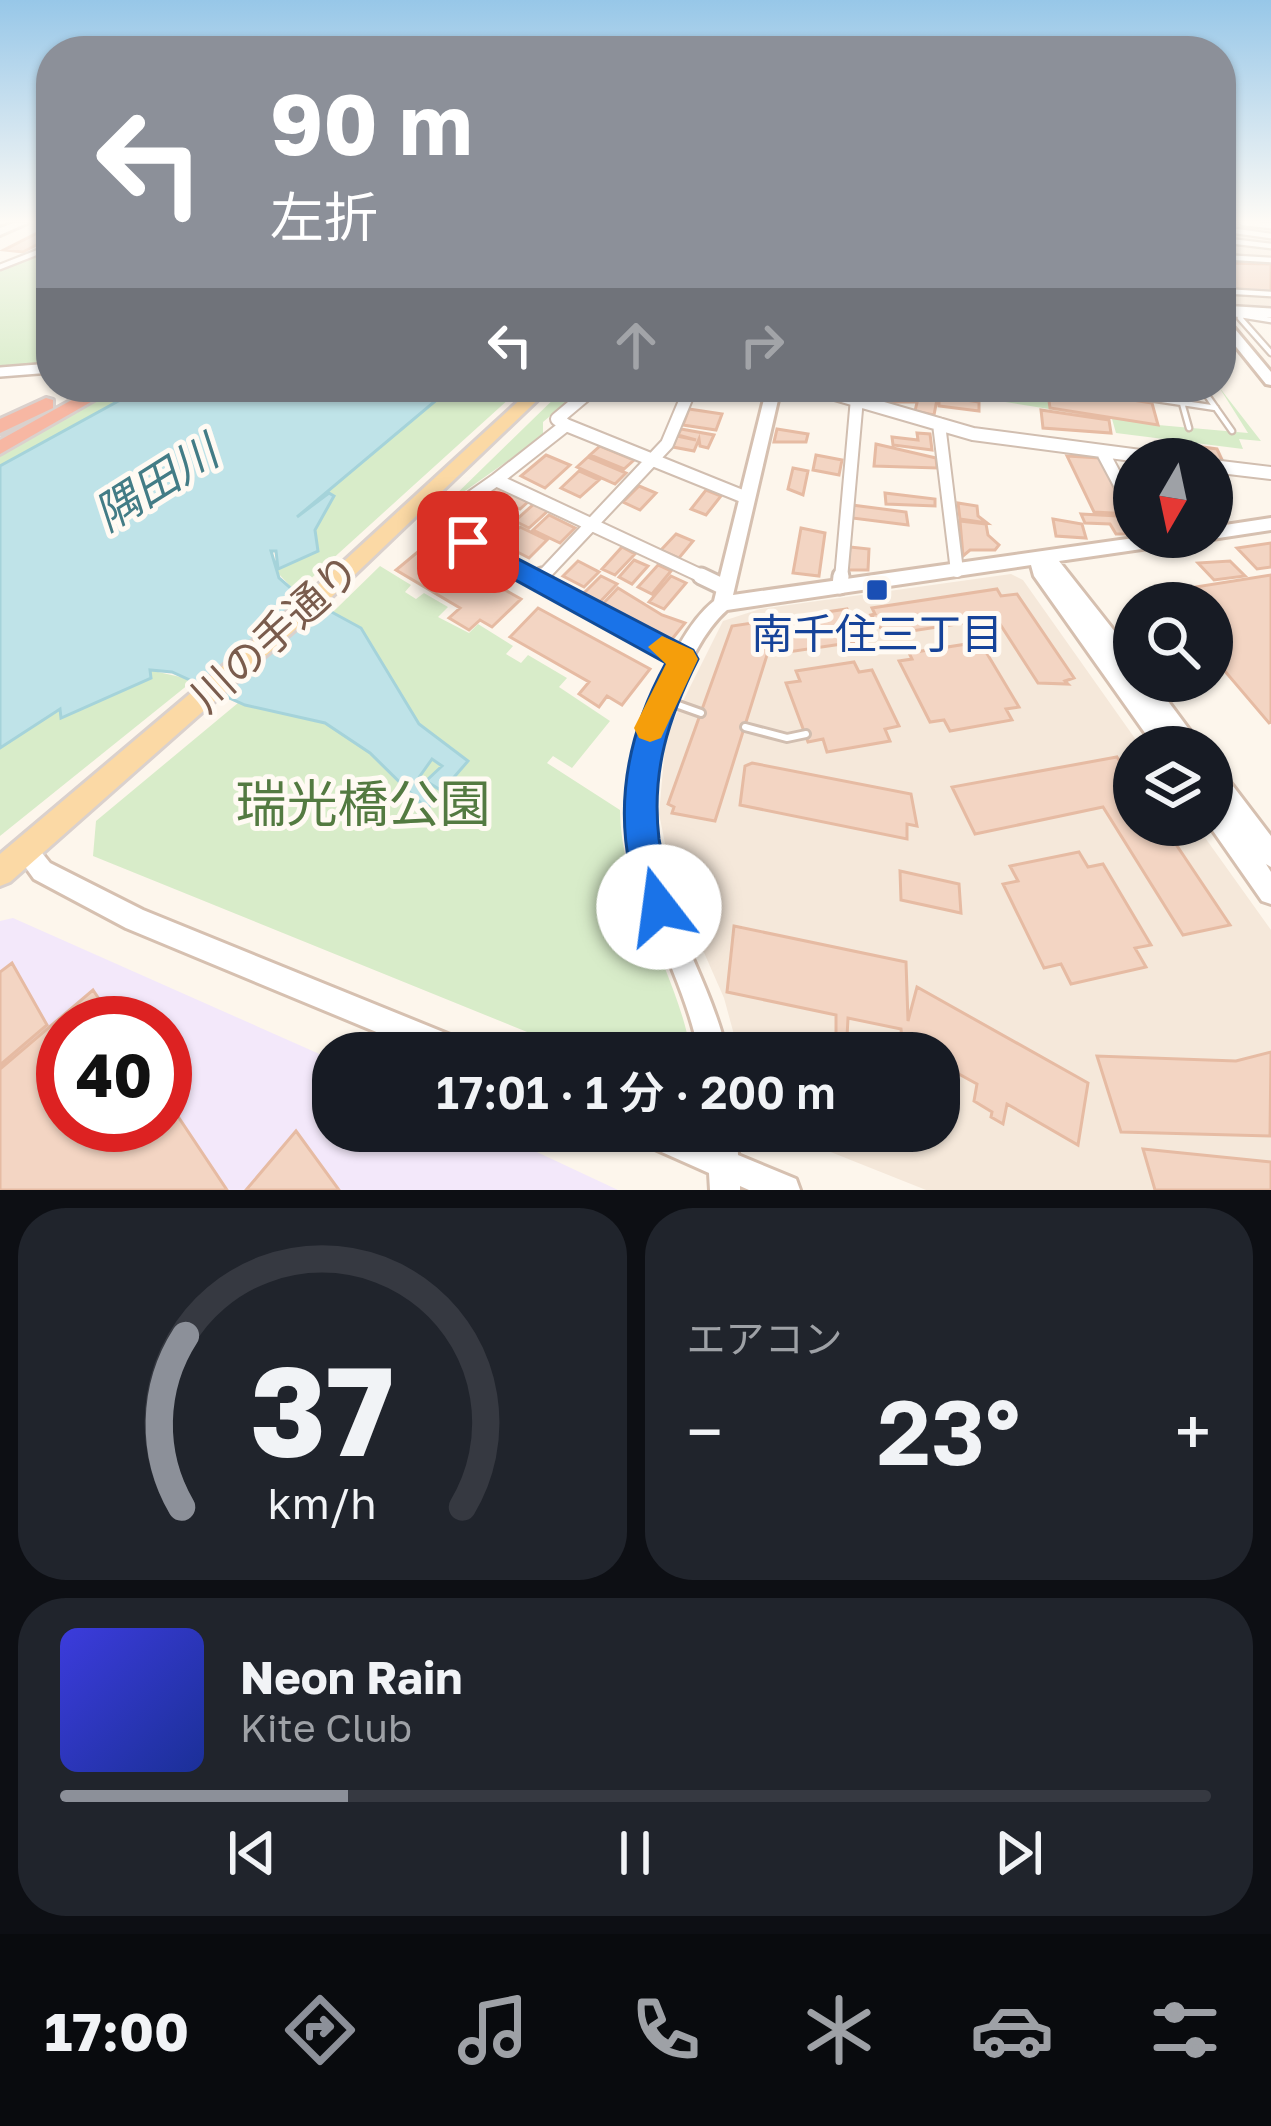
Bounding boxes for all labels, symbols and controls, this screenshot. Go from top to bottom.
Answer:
text: 90 m [270,73,472,173]
icon: left [72,84,228,240]
text: 左折 [270,184,378,249]
icon: left [477,312,543,378]
icon: ahead [603,312,669,378]
icon: right [729,312,795,378]
water label: 隅田川 [84,421,230,541]
north arrow [1113,438,1233,558]
map controls [1113,438,1233,846]
pin [417,491,519,593]
icon: arrive [435,509,501,575]
street label: 川の手通り [180,543,369,721]
marker: 南千住三丁目 [864,577,890,603]
button: search [1113,582,1233,702]
place label: 南千住三丁目 [751,608,1003,658]
button: layers [1113,726,1233,846]
park label: 瑞光橋公園 [235,772,491,833]
position arrow [596,844,722,970]
speed limit sign: 40 [36,996,192,1152]
text: 17:01 · 1 分 · 200 m [436,1065,836,1119]
text: エアコン [687,1315,843,1362]
text: 37 [250,1334,394,1483]
text: 23° [877,1377,1020,1485]
text: − [687,1391,723,1471]
text: + [1175,1391,1211,1471]
text: km/h [268,1477,377,1528]
text: Neon Rain [240,1650,463,1704]
text: Kite Club [240,1704,412,1751]
icon: previous [219,1820,285,1886]
icon: pause [602,1820,668,1886]
icon: next [986,1820,1052,1886]
icon: directions [278,1988,362,2072]
icon: music [451,1988,535,2072]
icon: phone [624,1988,708,2072]
icon: climate [797,1988,881,2072]
icon: car [970,1988,1054,2072]
icon: filters [1143,1988,1227,2072]
text: 17:00 [44,1998,189,2063]

